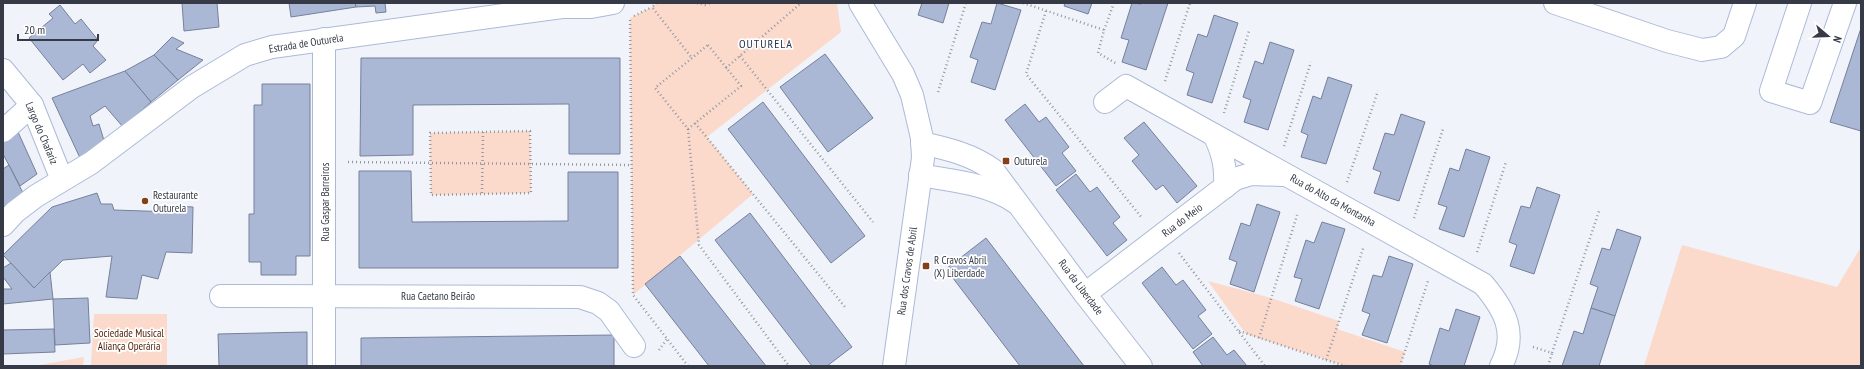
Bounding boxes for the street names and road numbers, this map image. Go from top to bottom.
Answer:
street label: Estrada de Outurela [268,30,344,56]
street label: Largo do Chafariz [23,100,61,166]
street label: Rua Gaspar Barreiros [318,162,332,241]
street label: Rua do Alto da Montanha [1288,171,1378,229]
street label: Rua do Meio [1159,200,1205,240]
street label: Rua dos Cravos de Abril [894,226,920,316]
street label: Rua da Liberdade [1056,256,1107,318]
street label: Rua Caetano Beirão [401,289,475,303]

